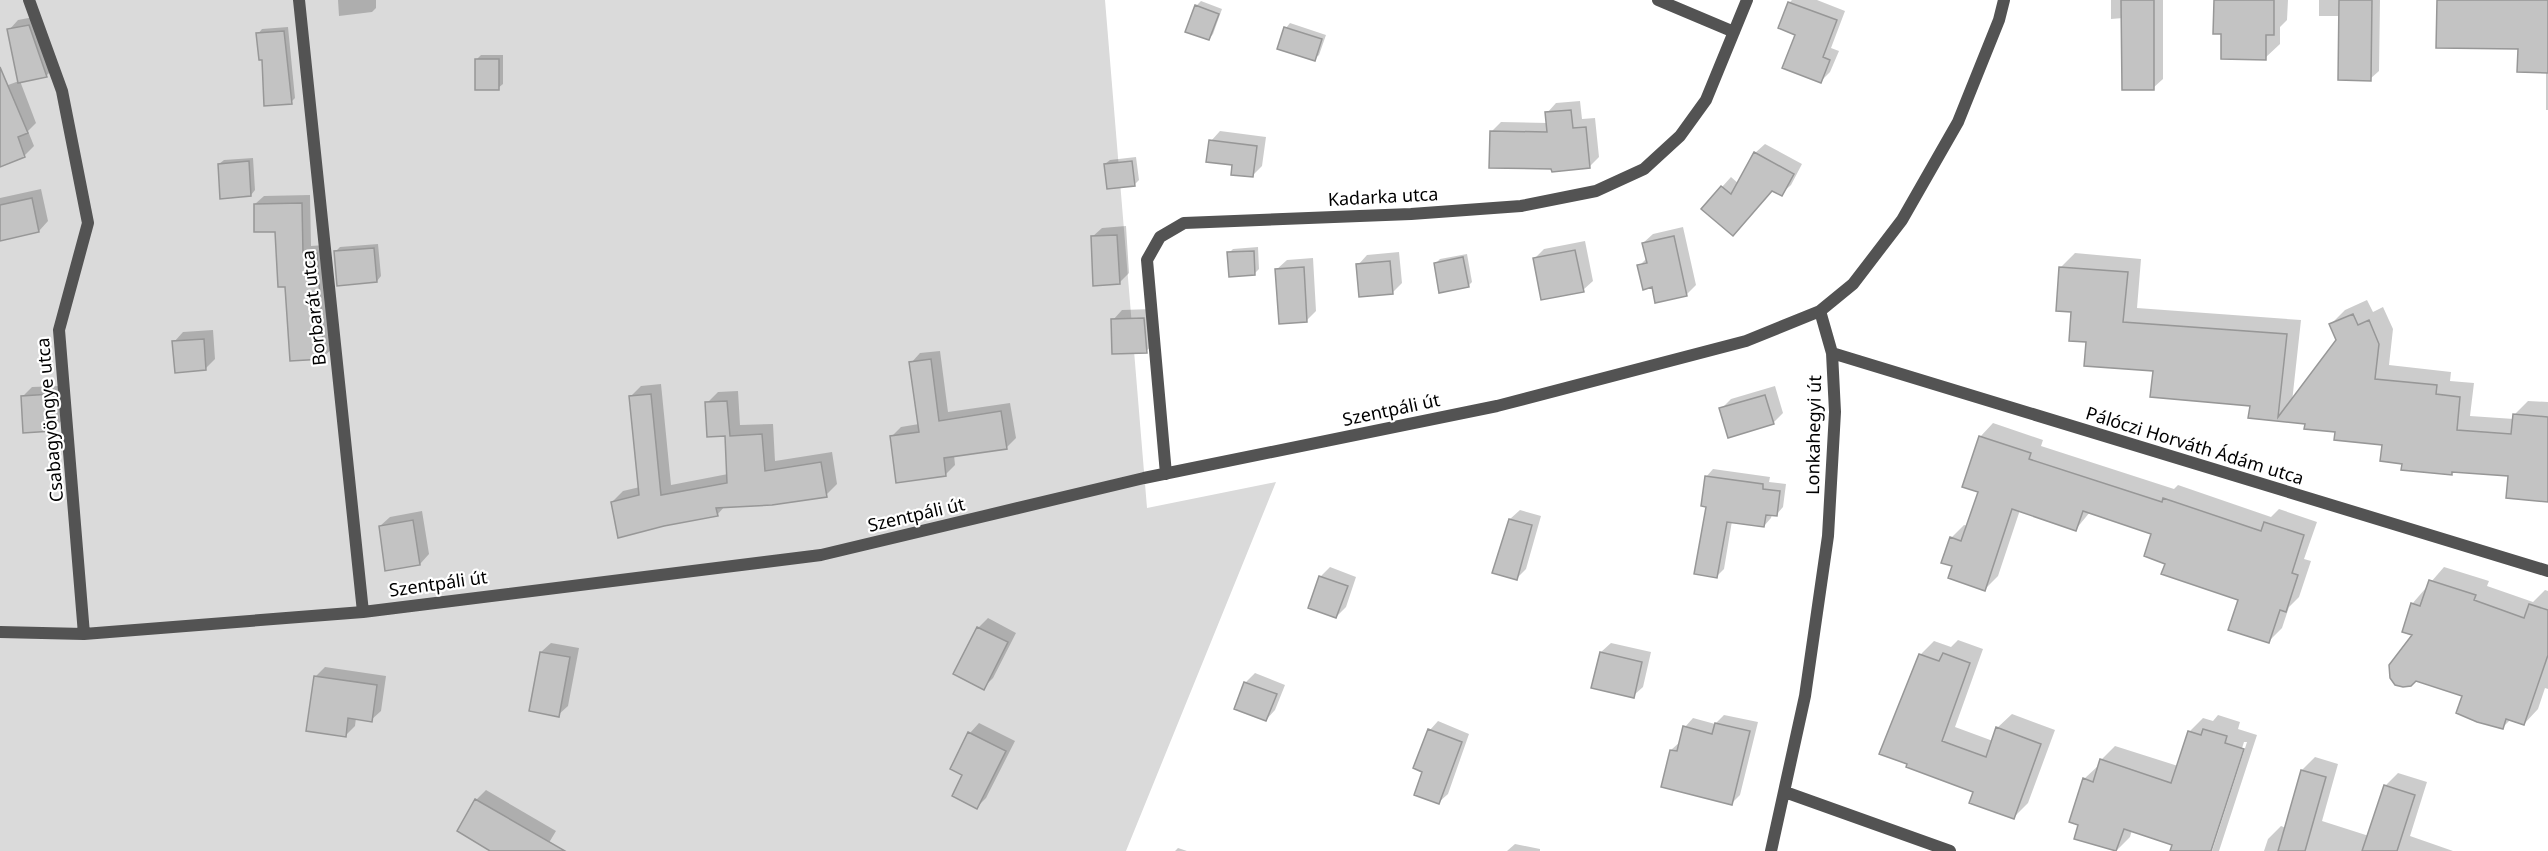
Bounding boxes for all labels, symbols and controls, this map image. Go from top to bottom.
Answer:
street label: Kadarka utca [1327,181,1439,211]
street label: Borbarát utca [295,249,331,367]
street label: Csabagyöngye utca [30,337,68,503]
street label: Lonkahegyi út [1800,374,1826,495]
street label: Szentpáli út [1340,387,1442,431]
street label: Pálóczi Horváth Ádám utca [2083,400,2307,490]
street label: Szentpáli út [865,491,967,537]
street label: Szentpáli út [387,564,489,602]

